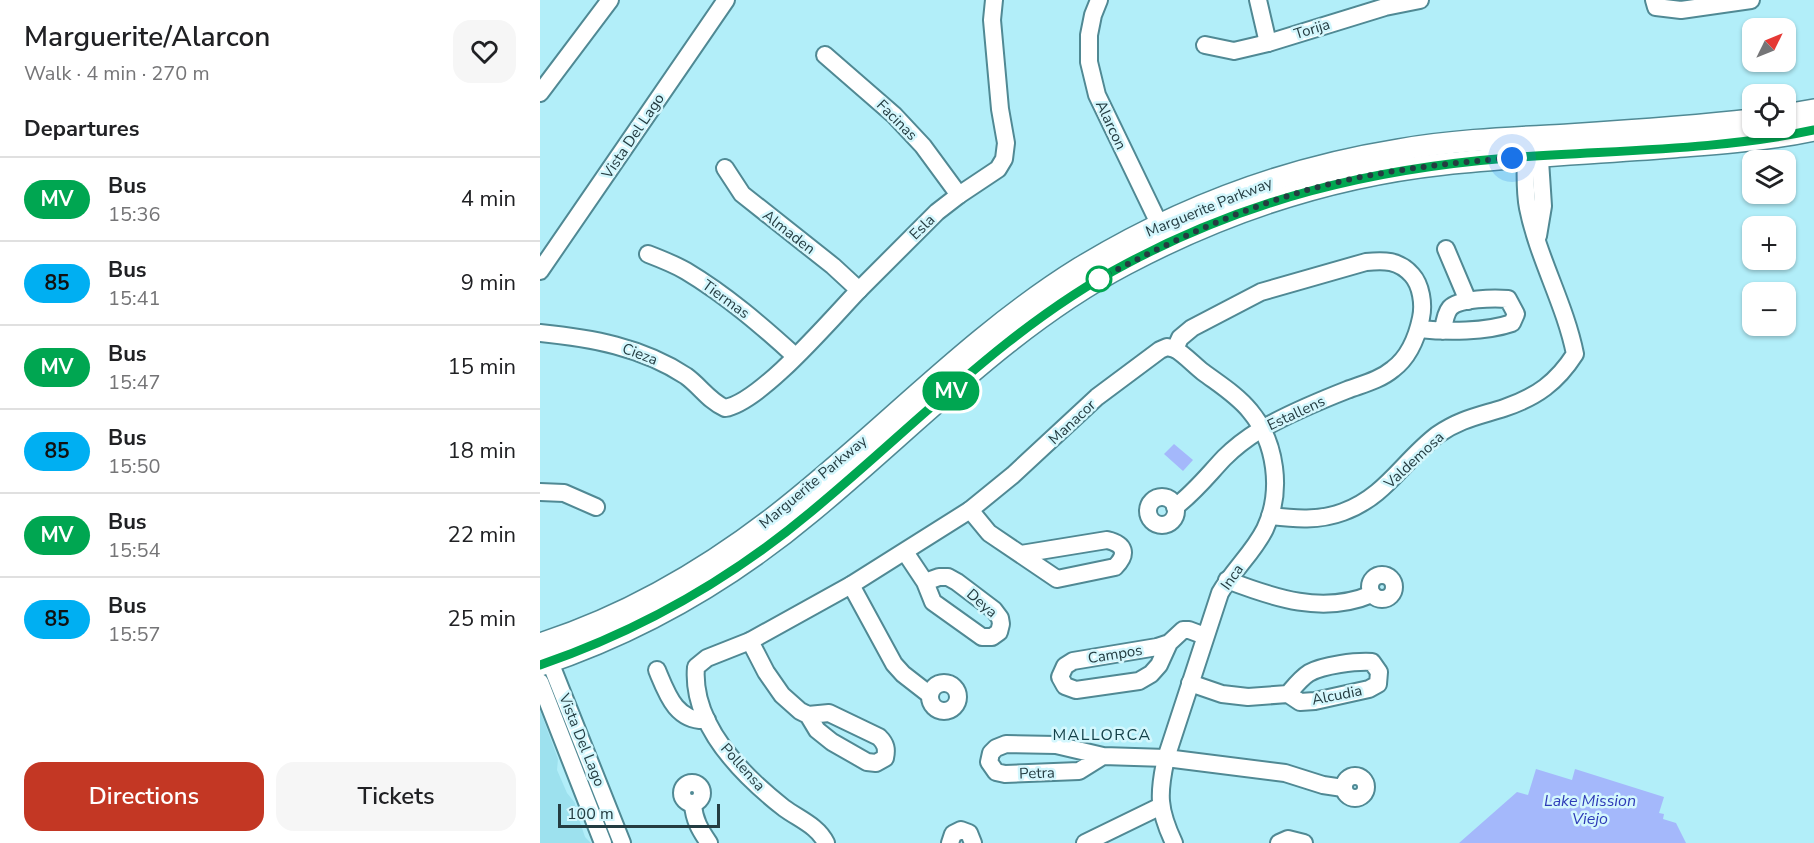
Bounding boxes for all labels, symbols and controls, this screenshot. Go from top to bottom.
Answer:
street label: Torija [1292,14,1332,44]
text: Marguerite/Alarcon [24,18,270,56]
north arrow [1742,18,1796,72]
map controls [1742,18,1796,336]
button: heart [453,20,516,83]
text: Walk · 4 min · 270 m [24,60,210,87]
button: locate [1742,84,1796,138]
street label: Vista Del Lago [597,90,669,183]
street label: Facinas [872,95,922,145]
street label: Alarcon [1091,97,1131,153]
text: Departures [24,114,139,144]
your location [1497,143,1527,173]
button: layers [1742,150,1796,204]
text: Bus [108,171,147,201]
street label: Marguerite Parkway [1143,172,1276,242]
text: 4 min [461,184,516,214]
text: MV [40,185,74,213]
text: 15:36 [108,201,161,228]
street label: Almaden [759,205,819,259]
street label: Esla [905,210,939,244]
button: + [1742,216,1796,270]
text: Bus [108,255,147,285]
unlabelled marker [1086,266,1112,292]
text: 9 min [461,268,516,298]
text: 85 [44,269,70,297]
street label: Tiermas [698,275,754,323]
button: − [1742,282,1796,336]
text: 15:41 [108,285,161,312]
street label: Cieza [619,338,661,370]
text: Bus [108,339,147,369]
text: 15 min [448,352,516,382]
text: MV [40,353,74,381]
text: 15:47 [108,369,161,396]
line badge: MV [924,372,978,410]
text: MV [934,377,968,405]
street label: Estallens [1264,391,1328,435]
street label: Manacor [1044,395,1100,449]
text: Bus [108,423,147,453]
street label: Valdemosa [1379,427,1448,494]
street label: Marguerite Parkway [755,431,871,533]
text: 18 min [448,436,516,466]
text: 85 [44,437,70,465]
text: 15:50 [108,453,161,480]
text: Bus [108,507,147,537]
text: 22 min [448,520,516,550]
text: MV [40,521,74,549]
text: 15:54 [108,537,161,564]
street label: Inca [1216,560,1248,594]
street label: Deya [962,584,1002,622]
text: Bus [108,591,147,621]
text: 25 min [448,604,516,634]
text: 85 [44,605,70,633]
text: 15:57 [108,621,161,648]
street label: Campos [1086,640,1144,668]
street label: Alcudia [1310,680,1364,710]
street label: Vista Del Lago [554,690,610,789]
district label: MALLORCA [1052,724,1152,746]
street label: Pollensa [716,739,770,795]
button: Directions [24,762,264,831]
button: Tickets [276,762,516,831]
street label: Petra [1019,762,1055,784]
water label: Lake Mission Viejo [1544,790,1636,830]
scale bar [558,801,720,828]
text: 100 m [567,803,614,825]

